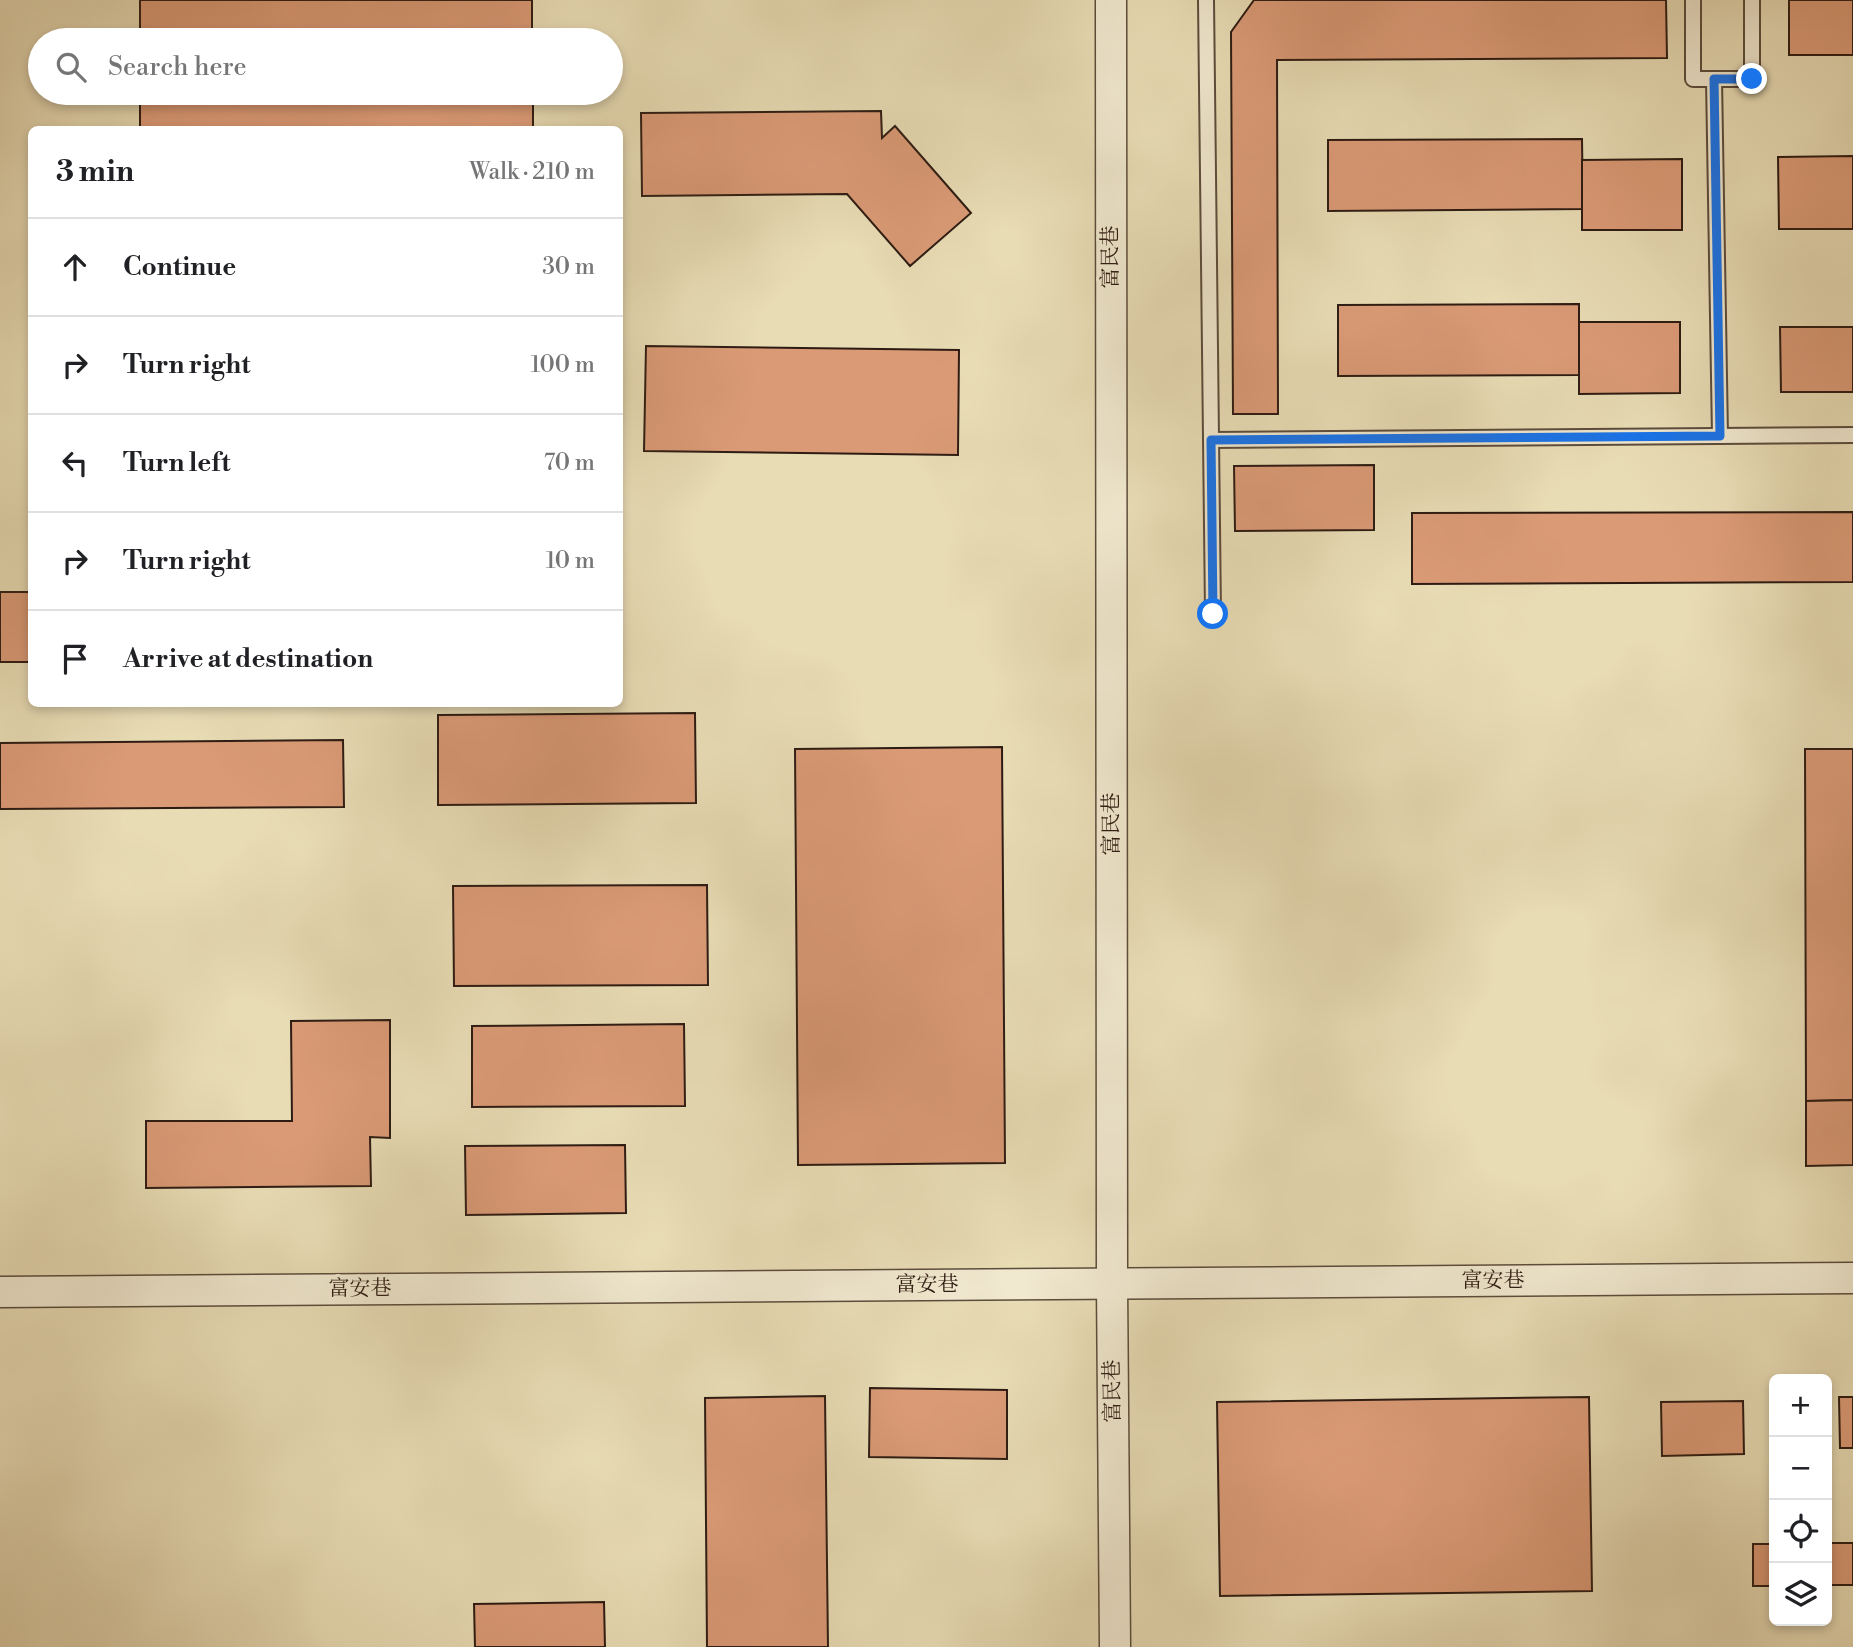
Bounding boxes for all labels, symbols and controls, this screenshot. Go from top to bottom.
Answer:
search box [28,28,623,105]
icon: search [52,48,90,86]
text: Search here [108,51,247,83]
route end [1736,63,1767,94]
text: 3 min [56,153,134,191]
text: Walk · 210 m [469,158,595,186]
street label: 富民巷 [1098,226,1124,289]
icon: ahead [56,248,94,286]
text: Continue [123,251,236,283]
text: 30 m [542,253,595,281]
icon: right [56,346,94,384]
text: Turn right [123,349,251,381]
text: 100 m [530,351,595,379]
icon: left [56,444,94,482]
text: Turn left [123,447,231,479]
text: 70 m [544,449,595,477]
icon: right [56,542,94,580]
text: Turn right [123,545,251,577]
text: 10 m [546,547,595,575]
route start [1197,598,1228,629]
icon: arrive [56,640,94,678]
text: Arrive at destination [123,643,373,675]
street label: 富民巷 [1099,793,1125,856]
street label: 富安巷 [1462,1268,1525,1294]
street label: 富安巷 [896,1272,959,1298]
street label: 富安巷 [329,1276,392,1302]
street label: 富民巷 [1099,1359,1127,1423]
map controls [1769,1374,1832,1626]
button: + [1769,1374,1832,1437]
button: − [1769,1437,1832,1500]
button: locate [1769,1500,1832,1563]
button: layers [1769,1563,1832,1626]

